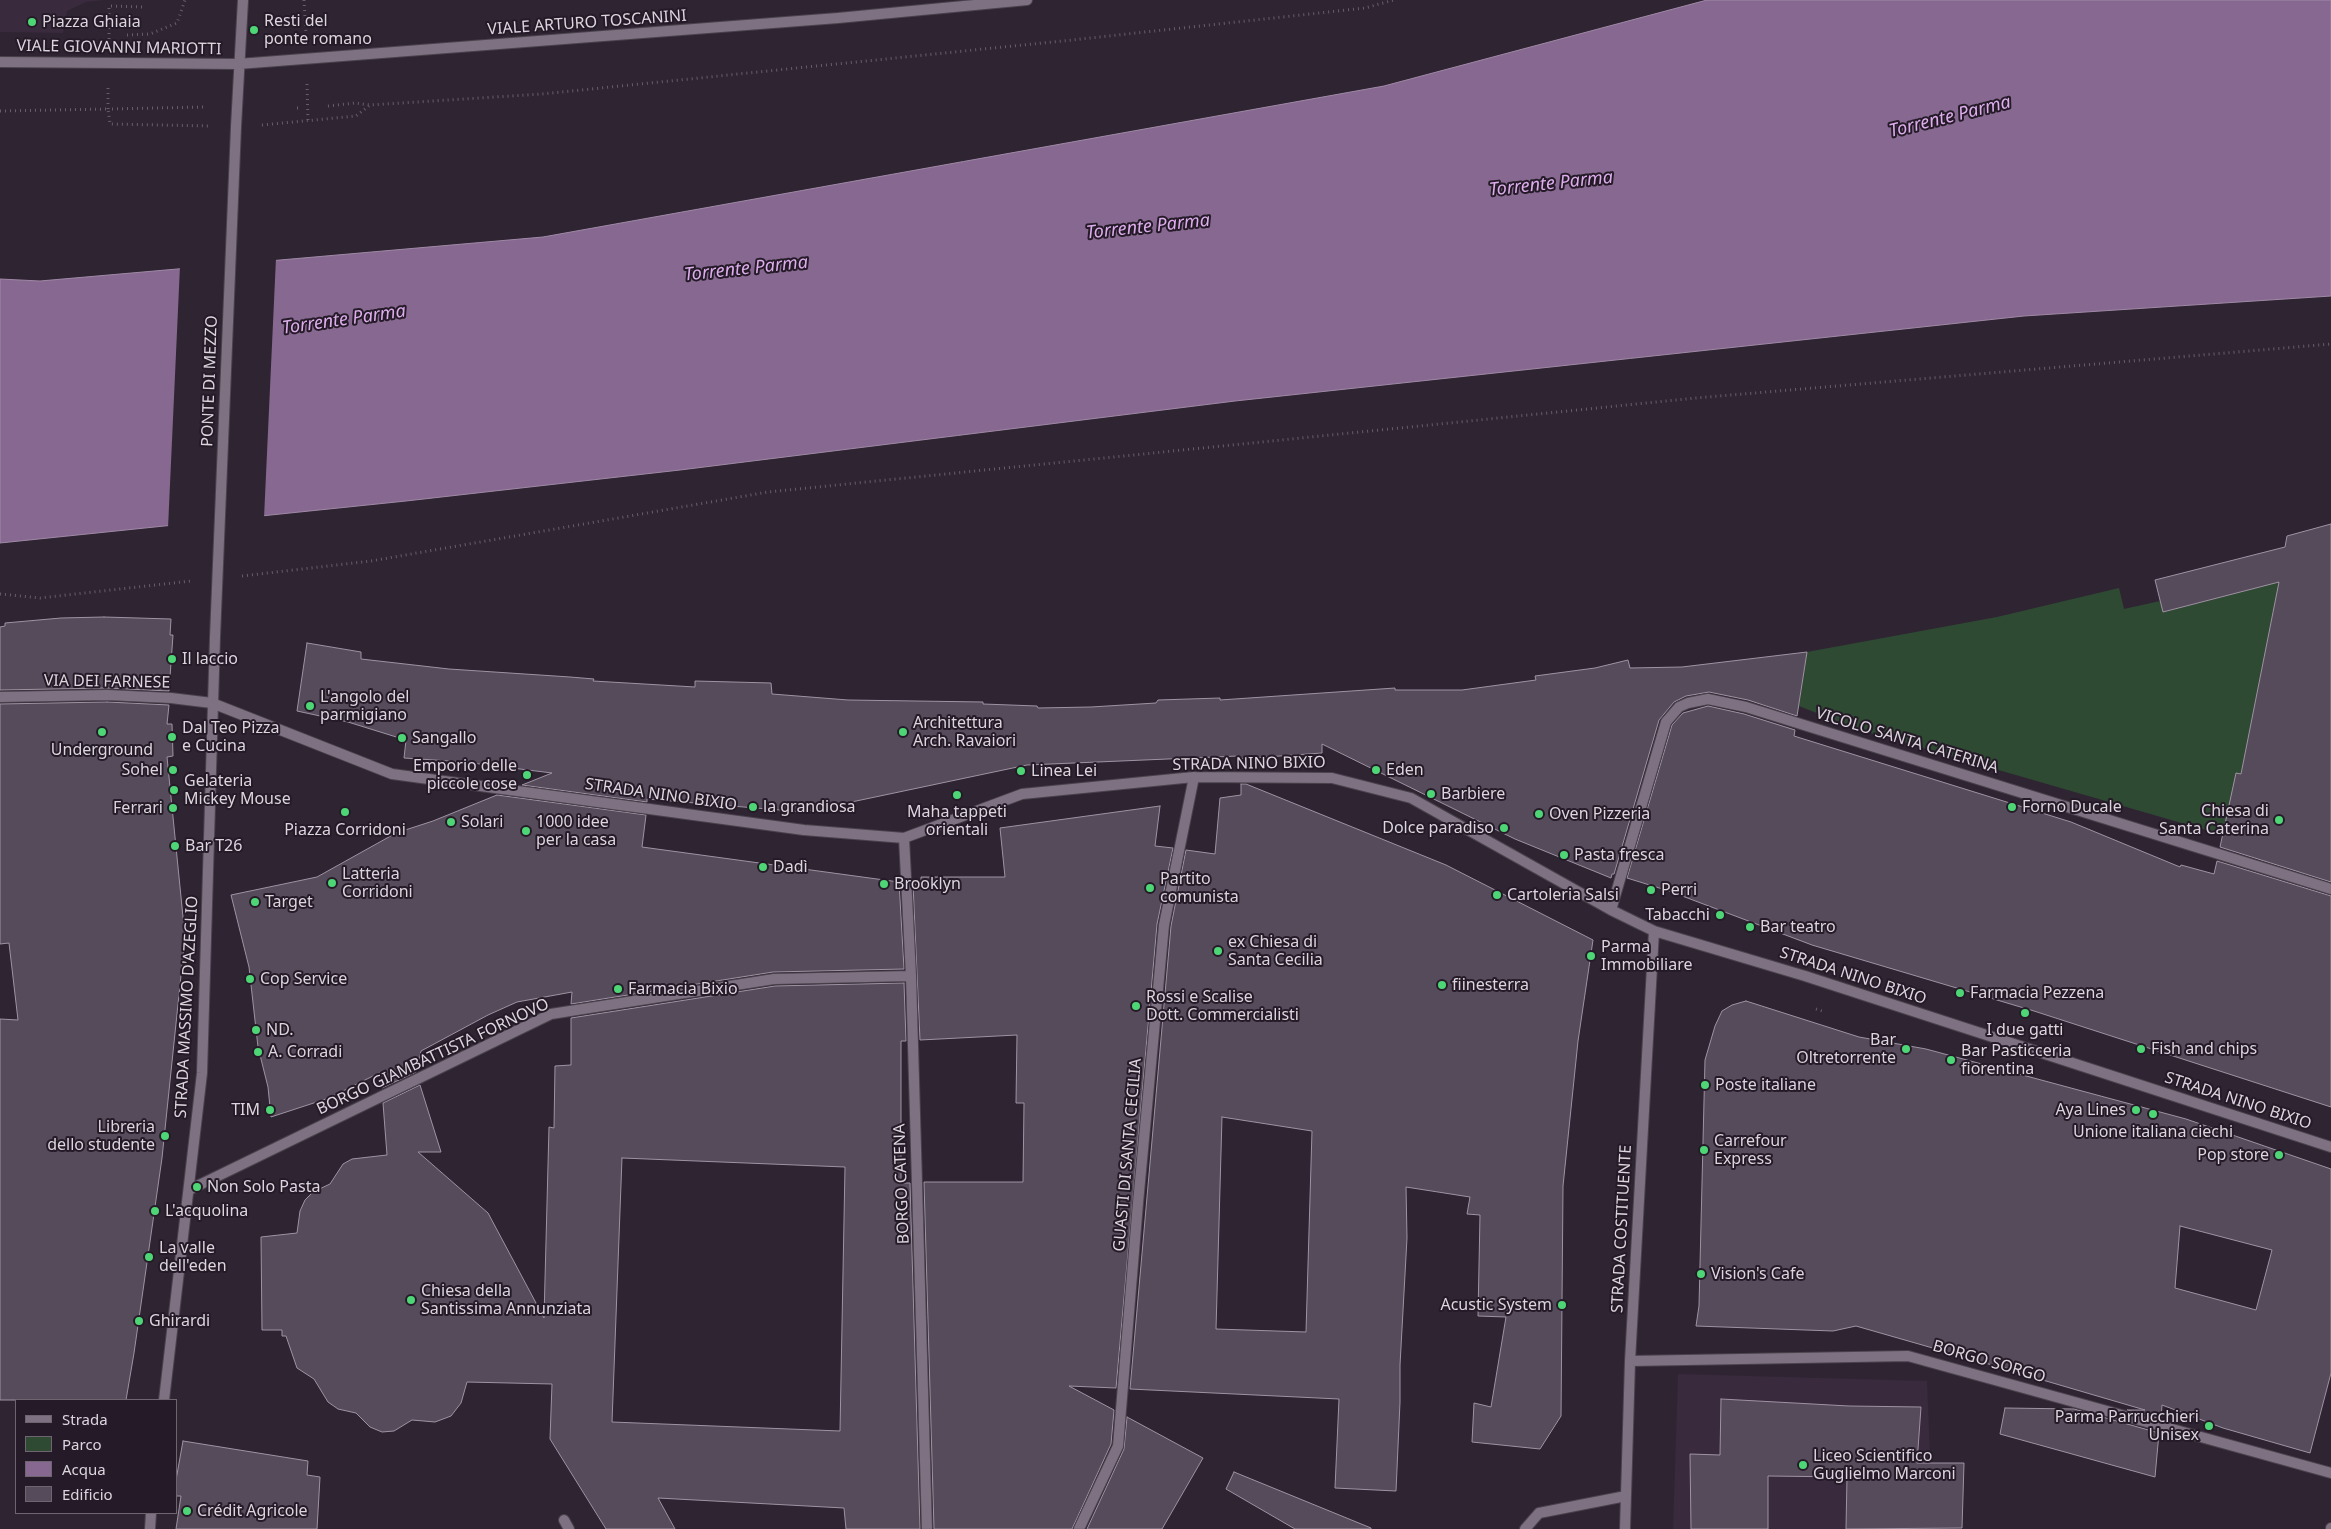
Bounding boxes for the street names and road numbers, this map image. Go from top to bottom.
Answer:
street label: VIALE ARTURO TOSCANINI [487,6,687,40]
street label: VIALE GIOVANNI MARIOTTI [16,37,222,59]
street label: PONTE DI MEZZO [198,315,222,447]
street label: VIA DEI FARNESE [44,671,170,693]
street label: VICOLO SANTA CATERINA [1813,704,2001,778]
street label: STRADA NINO BIXIO [1172,753,1326,775]
street label: STRADA NINO BIXIO [584,775,738,815]
street label: STRADA MASSIMO D'AZEGLIO [172,895,202,1119]
street label: STRADA NINO BIXIO [1777,943,1929,1009]
street label: BORGO GIAMBATTISTA FORNOVO [314,995,552,1119]
street label: GUASTI DI SANTA CECILIA [1110,1058,1146,1252]
street label: STRADA NINO BIXIO [2162,1068,2314,1134]
street label: BORGO CATENA [890,1123,914,1245]
street label: STRADA COSTITUENTE [1608,1144,1636,1314]
street label: BORGO SORGO [1930,1337,2048,1387]

